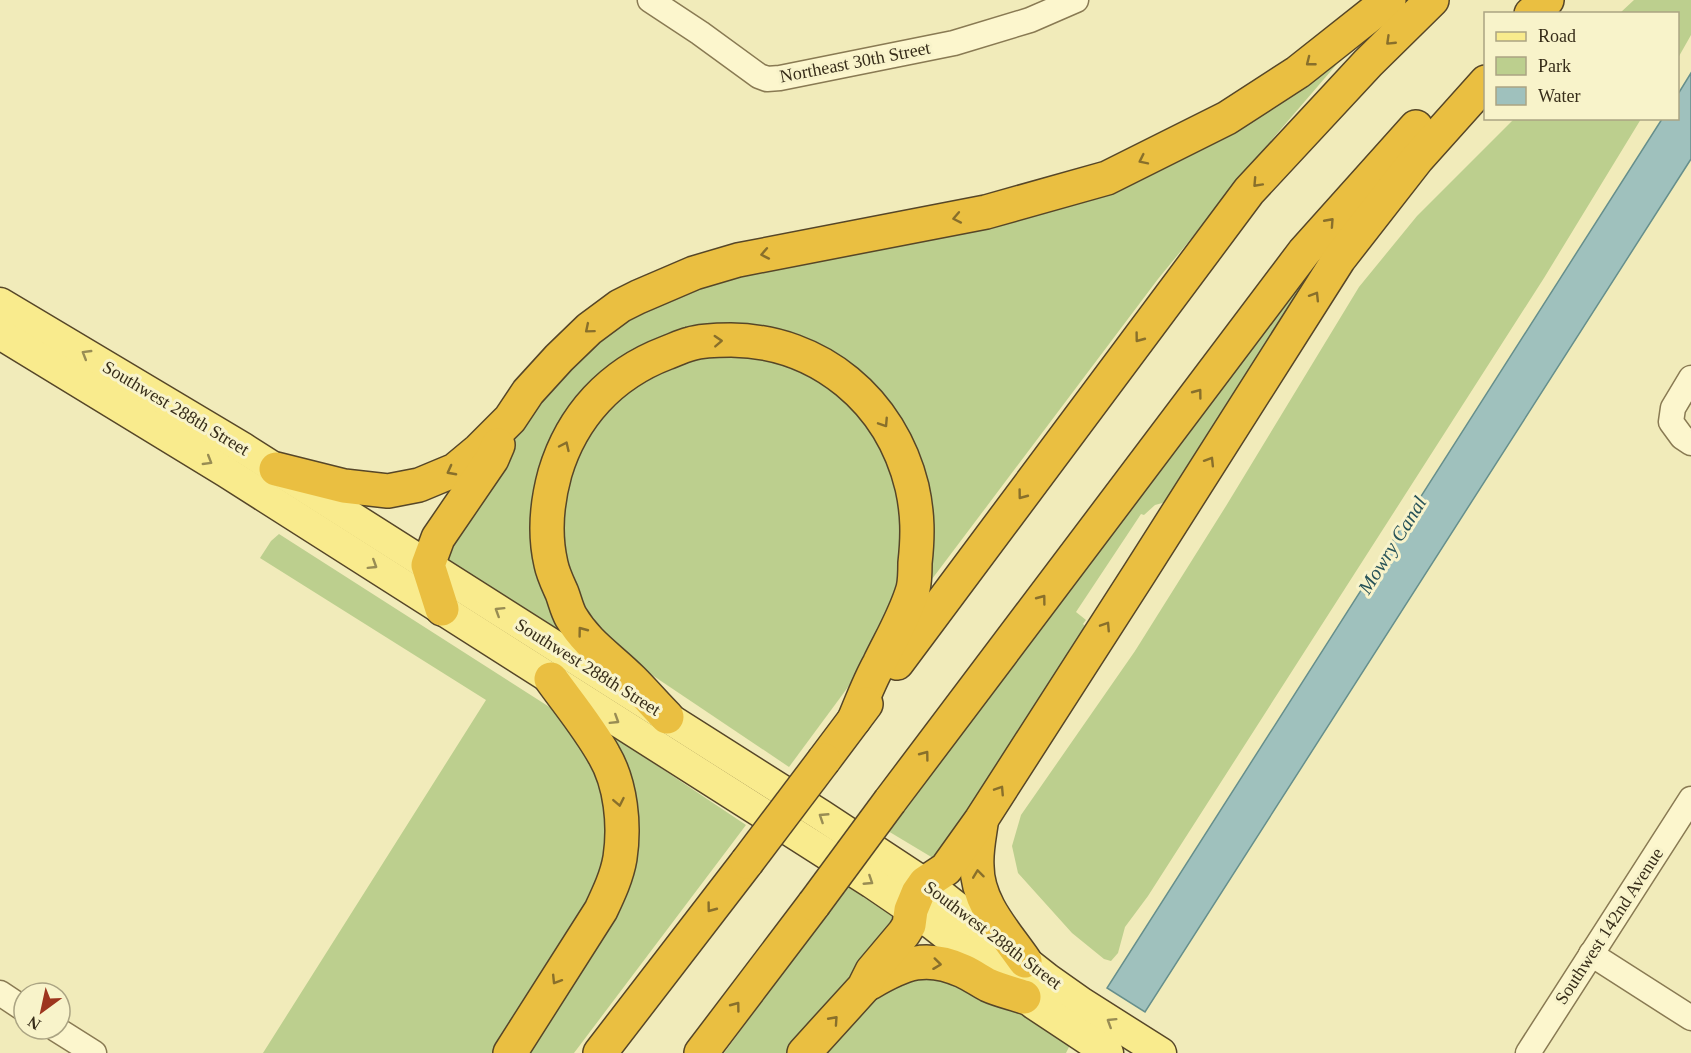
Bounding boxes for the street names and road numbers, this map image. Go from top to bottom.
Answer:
street label: Northeast 30th Street [778,38,932,86]
street label: Southwest 288th Street [99,356,253,460]
street label: Southwest 288th Street [512,614,664,720]
street label: Southwest 142nd Avenue [1551,844,1667,1008]
street label: Southwest 288th Street [920,877,1066,993]

